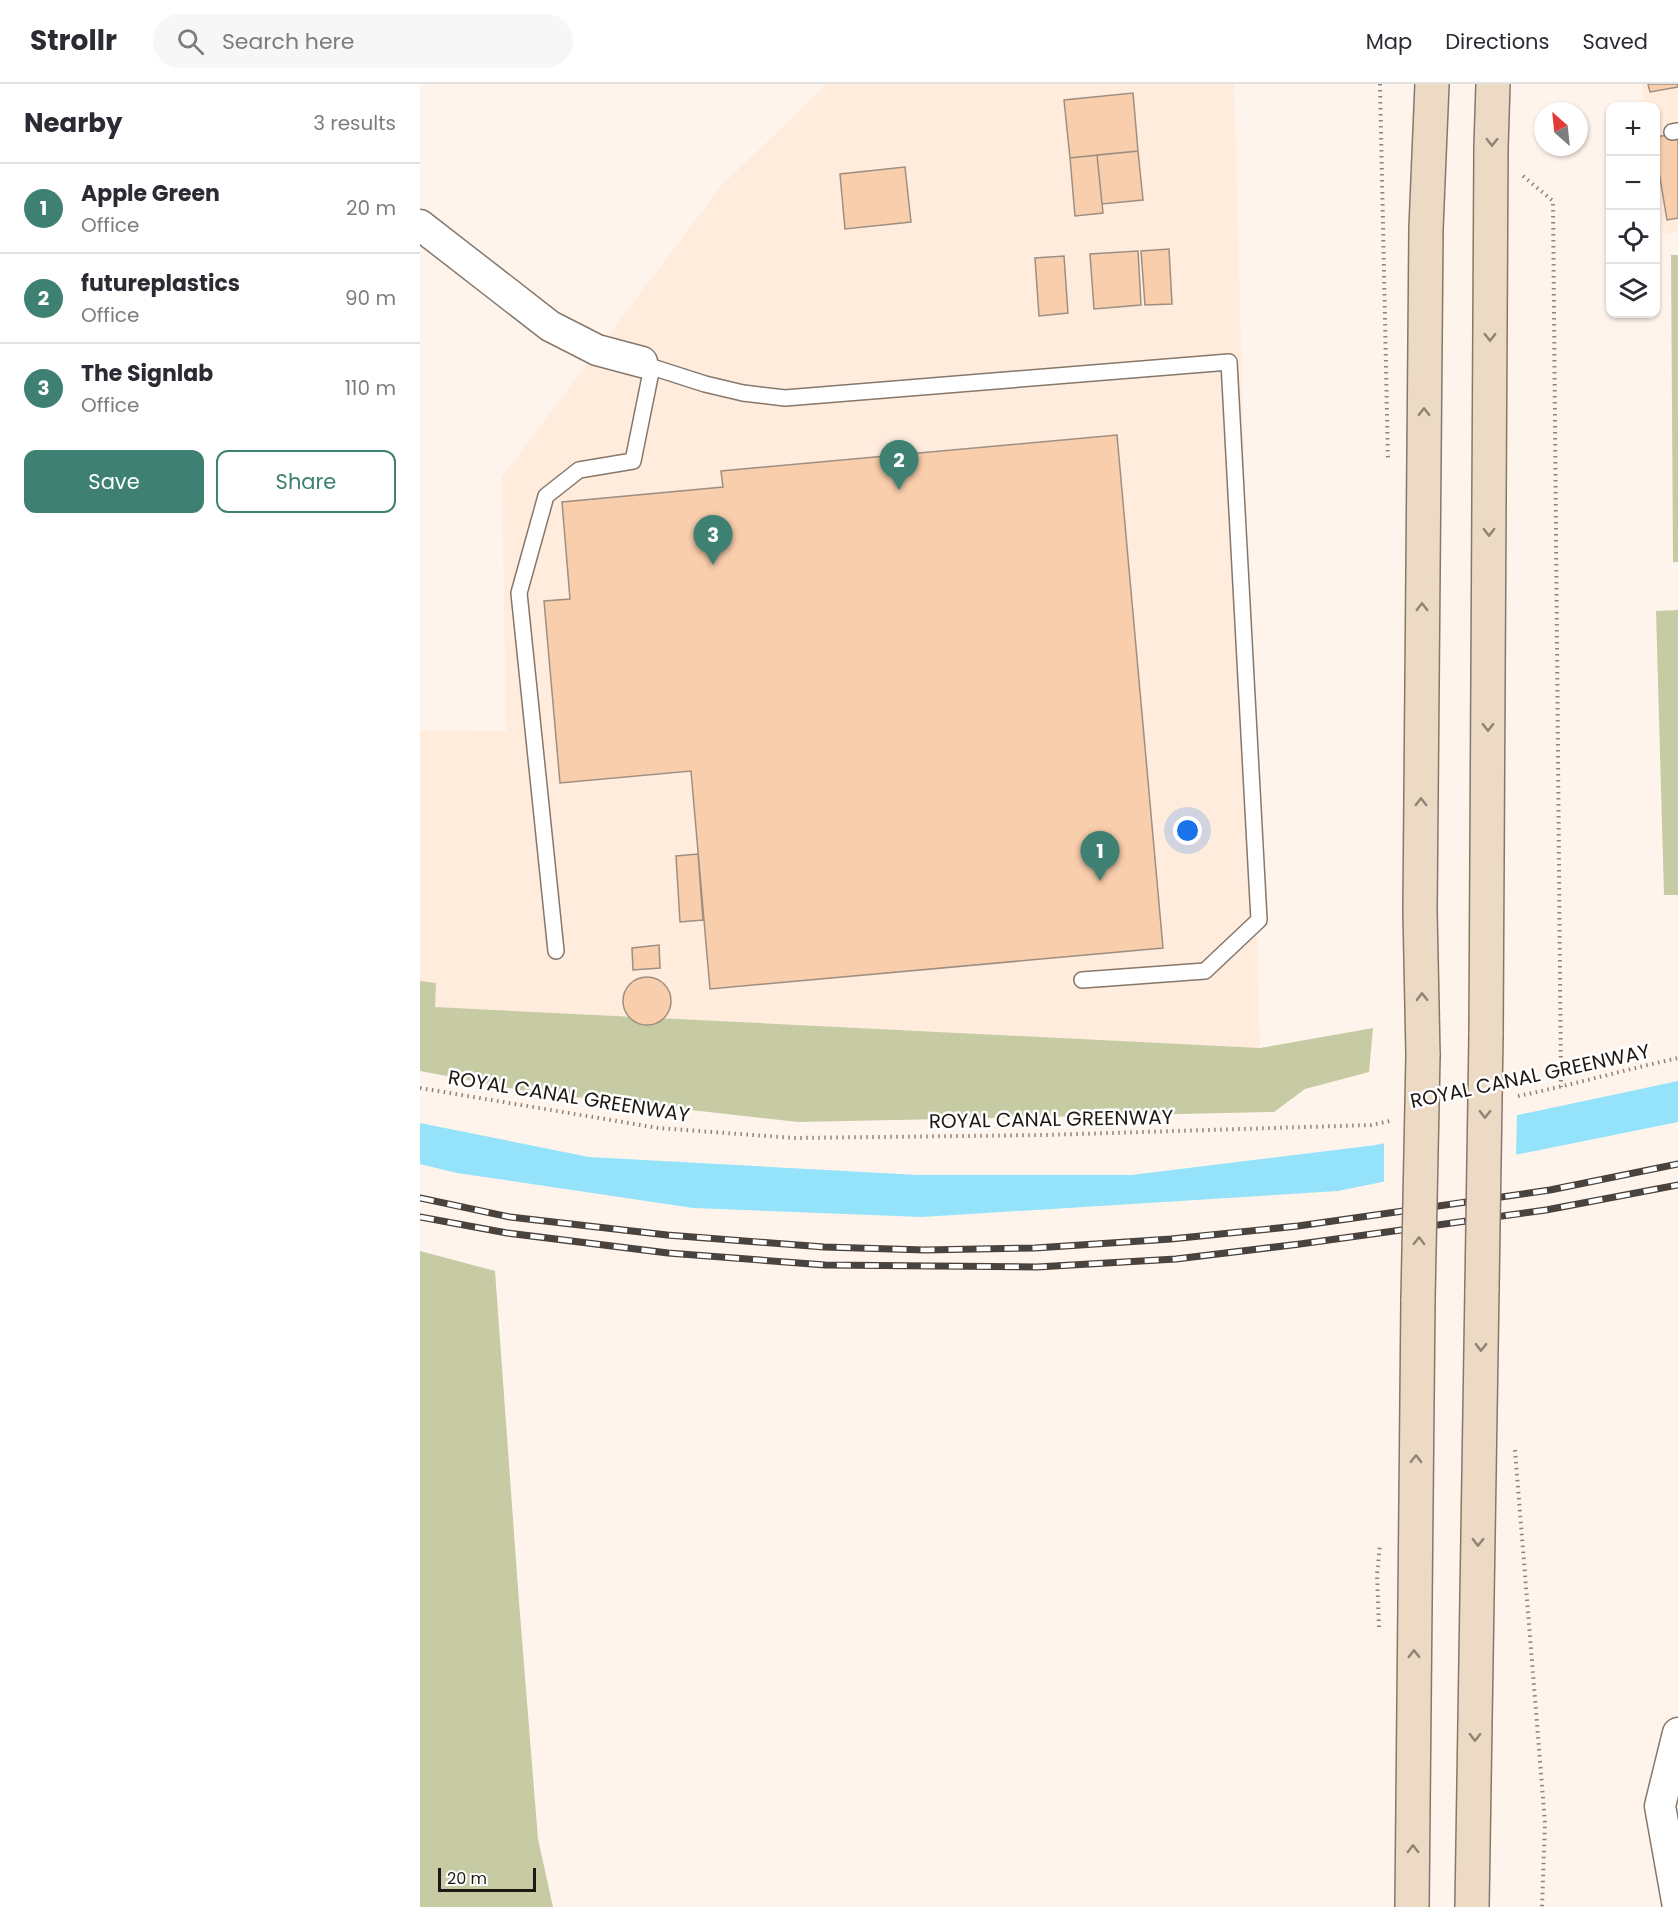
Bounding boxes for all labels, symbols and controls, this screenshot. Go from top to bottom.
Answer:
search box [153,14,573,68]
text: Strollr [30,21,117,60]
icon: search [174,25,207,58]
text: Search here [222,26,354,57]
text: Map [1366,27,1412,56]
text: Directions [1445,27,1549,56]
text: Saved [1582,27,1648,56]
north arrow [1534,102,1588,156]
map controls [1606,102,1660,318]
button: + [1606,102,1660,156]
text: Nearby [24,105,122,141]
text: 3 results [313,109,396,137]
one-way arrow [1485,138,1498,147]
button: − [1606,156,1660,210]
text: Apple Green [81,178,220,209]
text: 1 [40,194,47,222]
text: 20 m [346,194,396,222]
button: locate [1606,210,1660,264]
text: Office [81,211,139,239]
button: layers [1606,264,1660,318]
text: futureplastics [81,268,240,299]
text: 2 [38,284,49,312]
text: 90 m [345,284,396,312]
text: Office [81,301,139,329]
one-way arrow [1484,333,1496,342]
text: The Signlab [81,358,213,389]
text: 3 [37,374,50,402]
text: 110 m [345,374,396,402]
text: Office [81,391,139,419]
one-way arrow [1418,407,1430,416]
pin: 2 [880,440,918,490]
button: Save [24,450,204,513]
button: Share [216,450,396,513]
pin: 3 [694,516,732,565]
one-way arrow [1483,528,1495,537]
one-way arrow [1416,602,1429,611]
one-way arrow [1482,723,1494,732]
one-way arrow [1415,797,1427,806]
your location [1173,816,1202,845]
pin: 1 [1080,832,1120,881]
one-way arrow [1415,992,1428,1001]
street label: ROYAL CANAL GREENWAY [1408,1037,1653,1115]
street label: ROYAL CANAL GREENWAY [446,1063,692,1129]
street label: ROYAL CANAL GREENWAY [929,1103,1174,1135]
one-way arrow [1479,1110,1491,1119]
one-way arrow [1413,1236,1426,1245]
one-way arrow [1475,1342,1488,1351]
one-way arrow [1410,1454,1422,1463]
one-way arrow [1472,1537,1484,1546]
one-way arrow [1408,1649,1420,1658]
one-way arrow [1469,1732,1481,1741]
one-way arrow [1407,1844,1419,1853]
scale bar [438,1865,536,1892]
text: 20 m [447,1867,487,1890]

